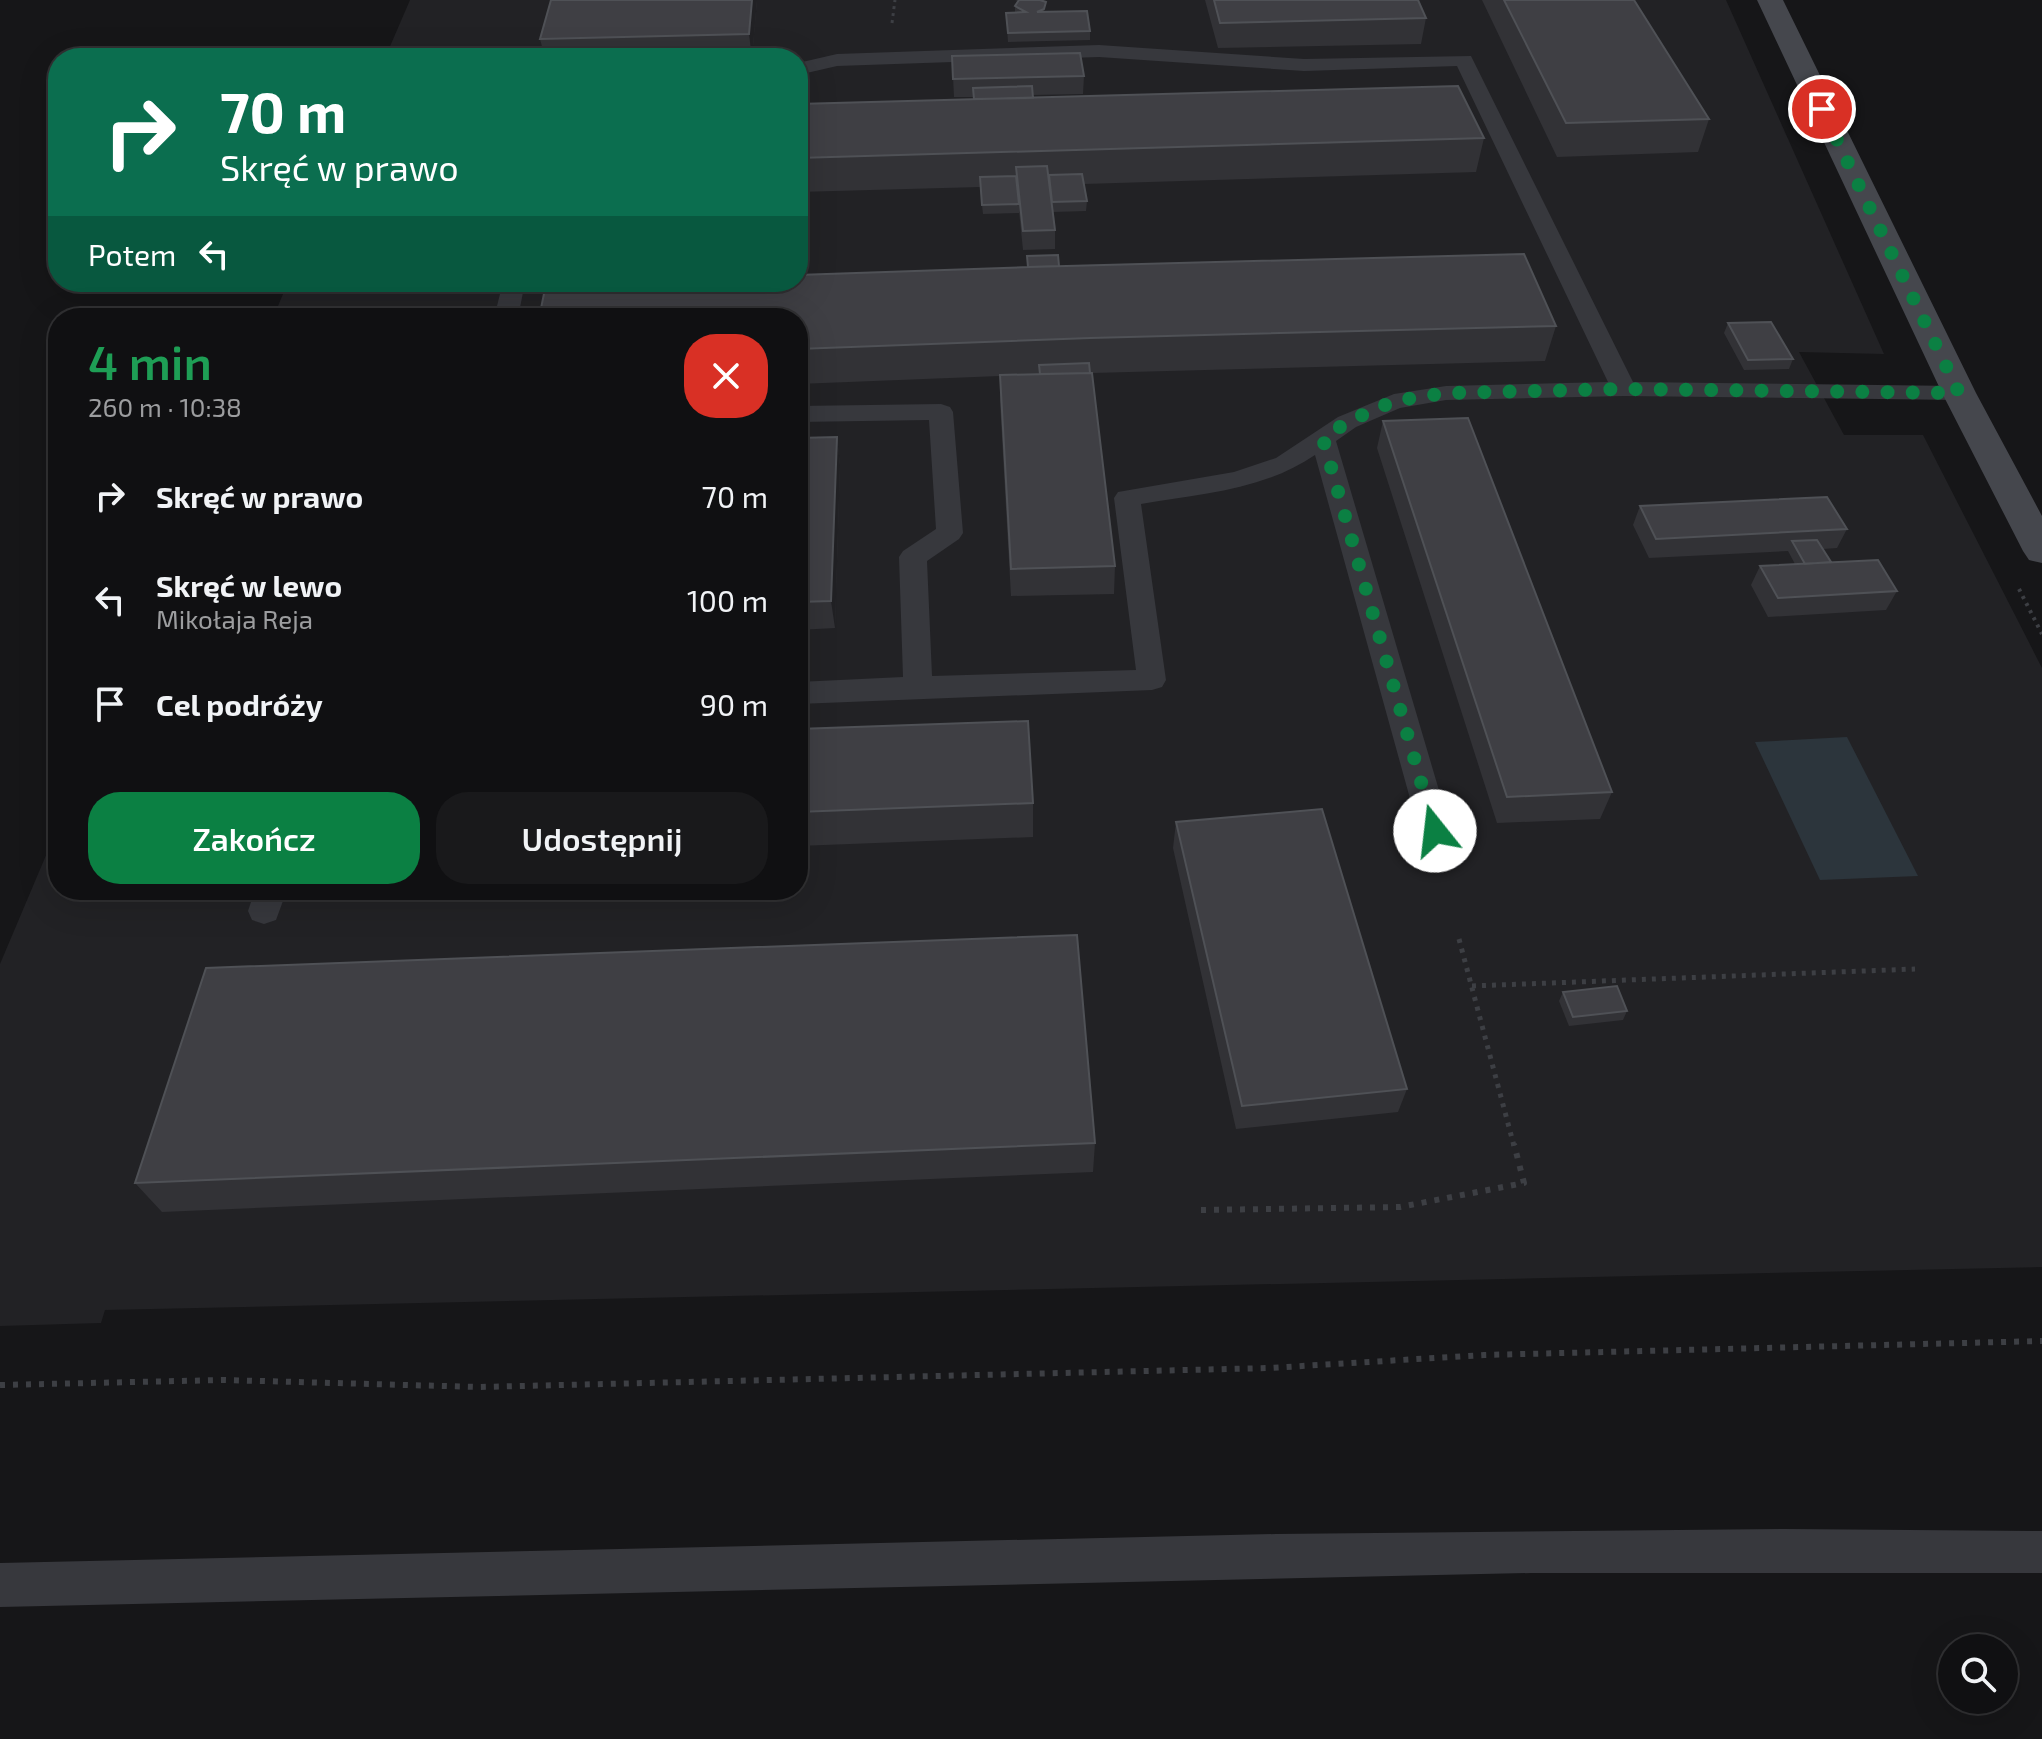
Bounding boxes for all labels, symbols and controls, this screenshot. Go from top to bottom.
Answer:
pin [1788,75,1856,143]
text: 70 m [220,77,346,144]
icon: right [88,80,192,184]
icon: arrive [1800,87,1844,131]
text: Skręć w prawo [220,145,459,188]
icon: left [192,232,236,276]
text: Potem [88,236,176,272]
text: 4 min [88,332,212,390]
button: close [684,334,768,418]
text: 260 m · 10:38 [88,391,242,422]
icon: right [88,474,132,518]
text: Skręć w prawo [156,478,363,514]
text: 70 m [702,478,768,514]
text: Skręć w lewo [156,567,342,603]
icon: left [88,578,132,622]
text: 100 m [687,582,768,618]
text: Mikołaja Reja [156,603,313,634]
icon: arrive [88,682,132,726]
text: Cel podróży [156,686,323,722]
text: 90 m [700,686,768,722]
position arrow [1393,789,1477,873]
button: Zakończ [88,792,420,884]
button: Udostępnij [436,792,768,884]
map controls [1938,1634,2018,1714]
button: search [1938,1634,2018,1714]

